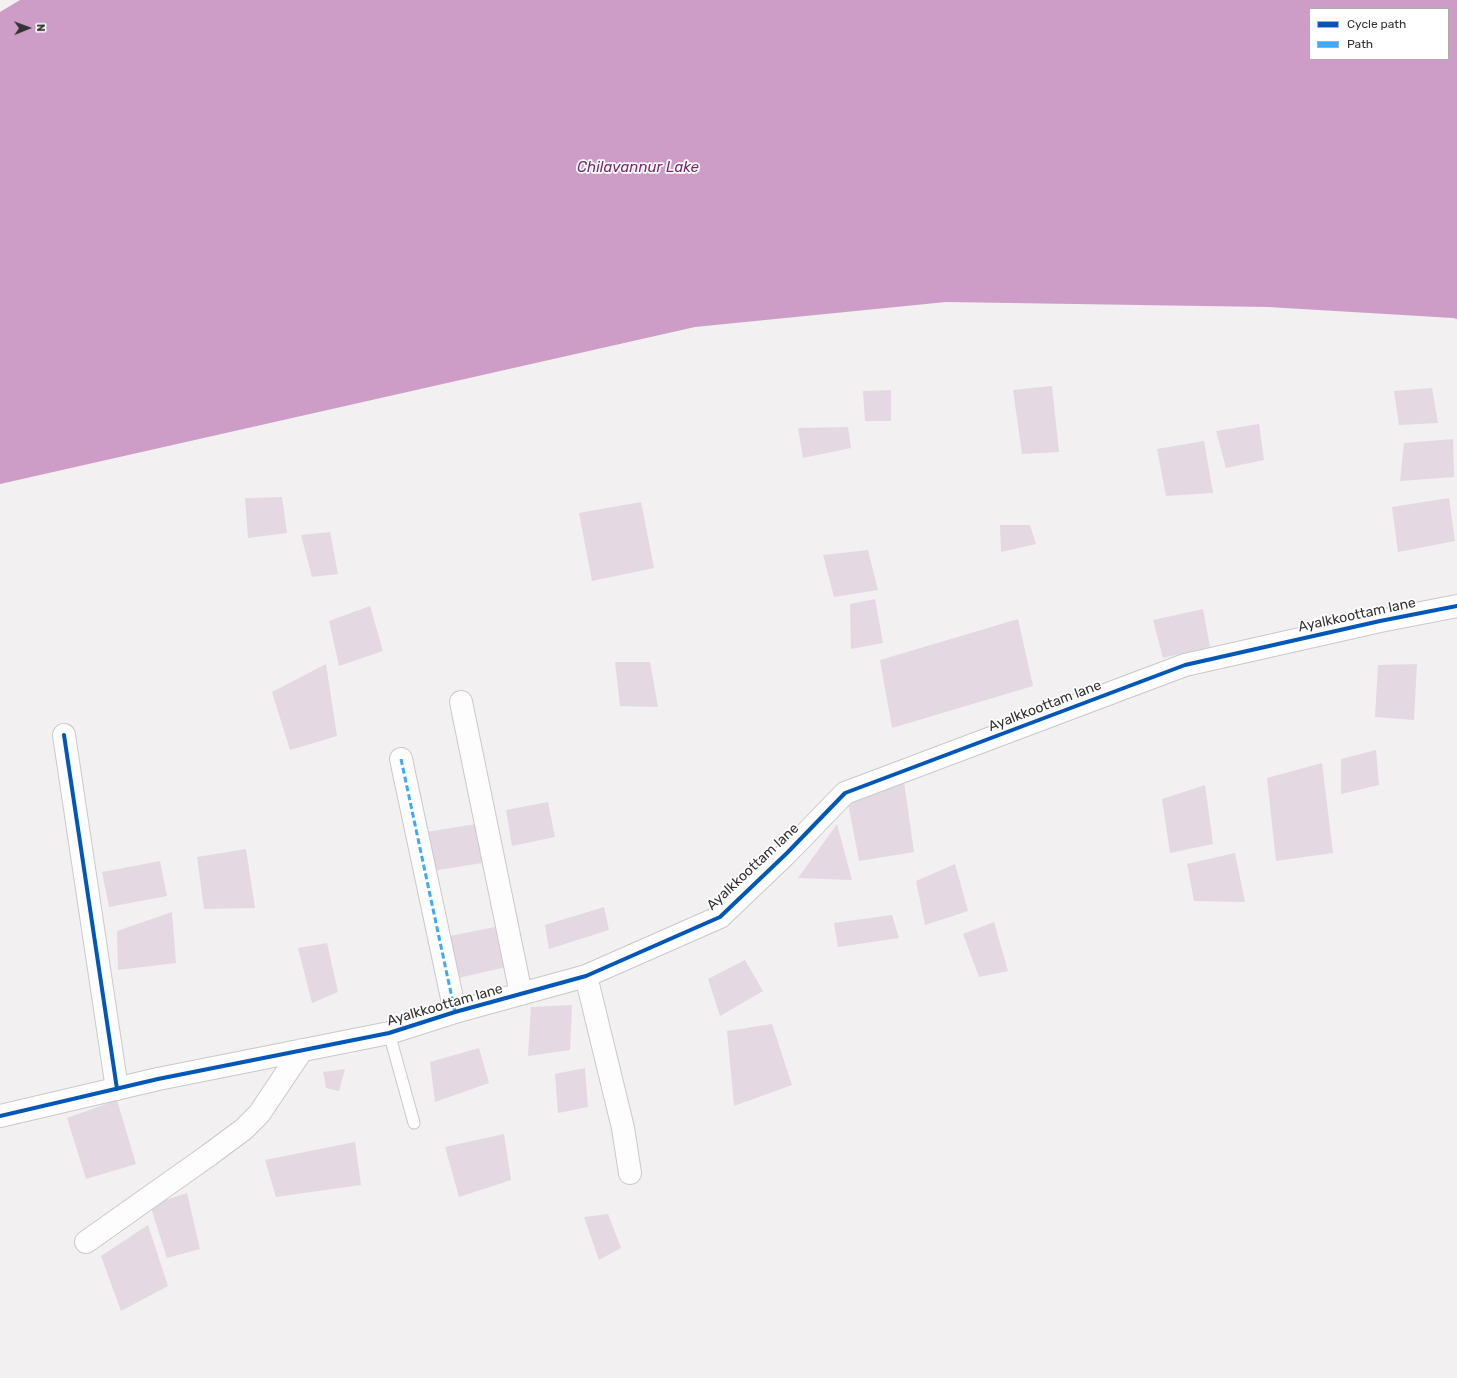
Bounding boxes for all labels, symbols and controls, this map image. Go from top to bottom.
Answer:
north arrow [8,8,48,48]
legend [1309,8,1449,60]
text: Cycle path [1347,17,1406,31]
text: N [34,24,47,32]
text: Path [1347,37,1373,51]
water label: Chilavannur Lake [577,159,699,177]
street label: Ayalkkoottam lane [1297,594,1417,636]
street label: Ayalkkoottam lane [986,677,1104,735]
street label: Ayalkkoottam lane [704,820,802,914]
street label: Ayalkkoottam lane [385,980,505,1030]

